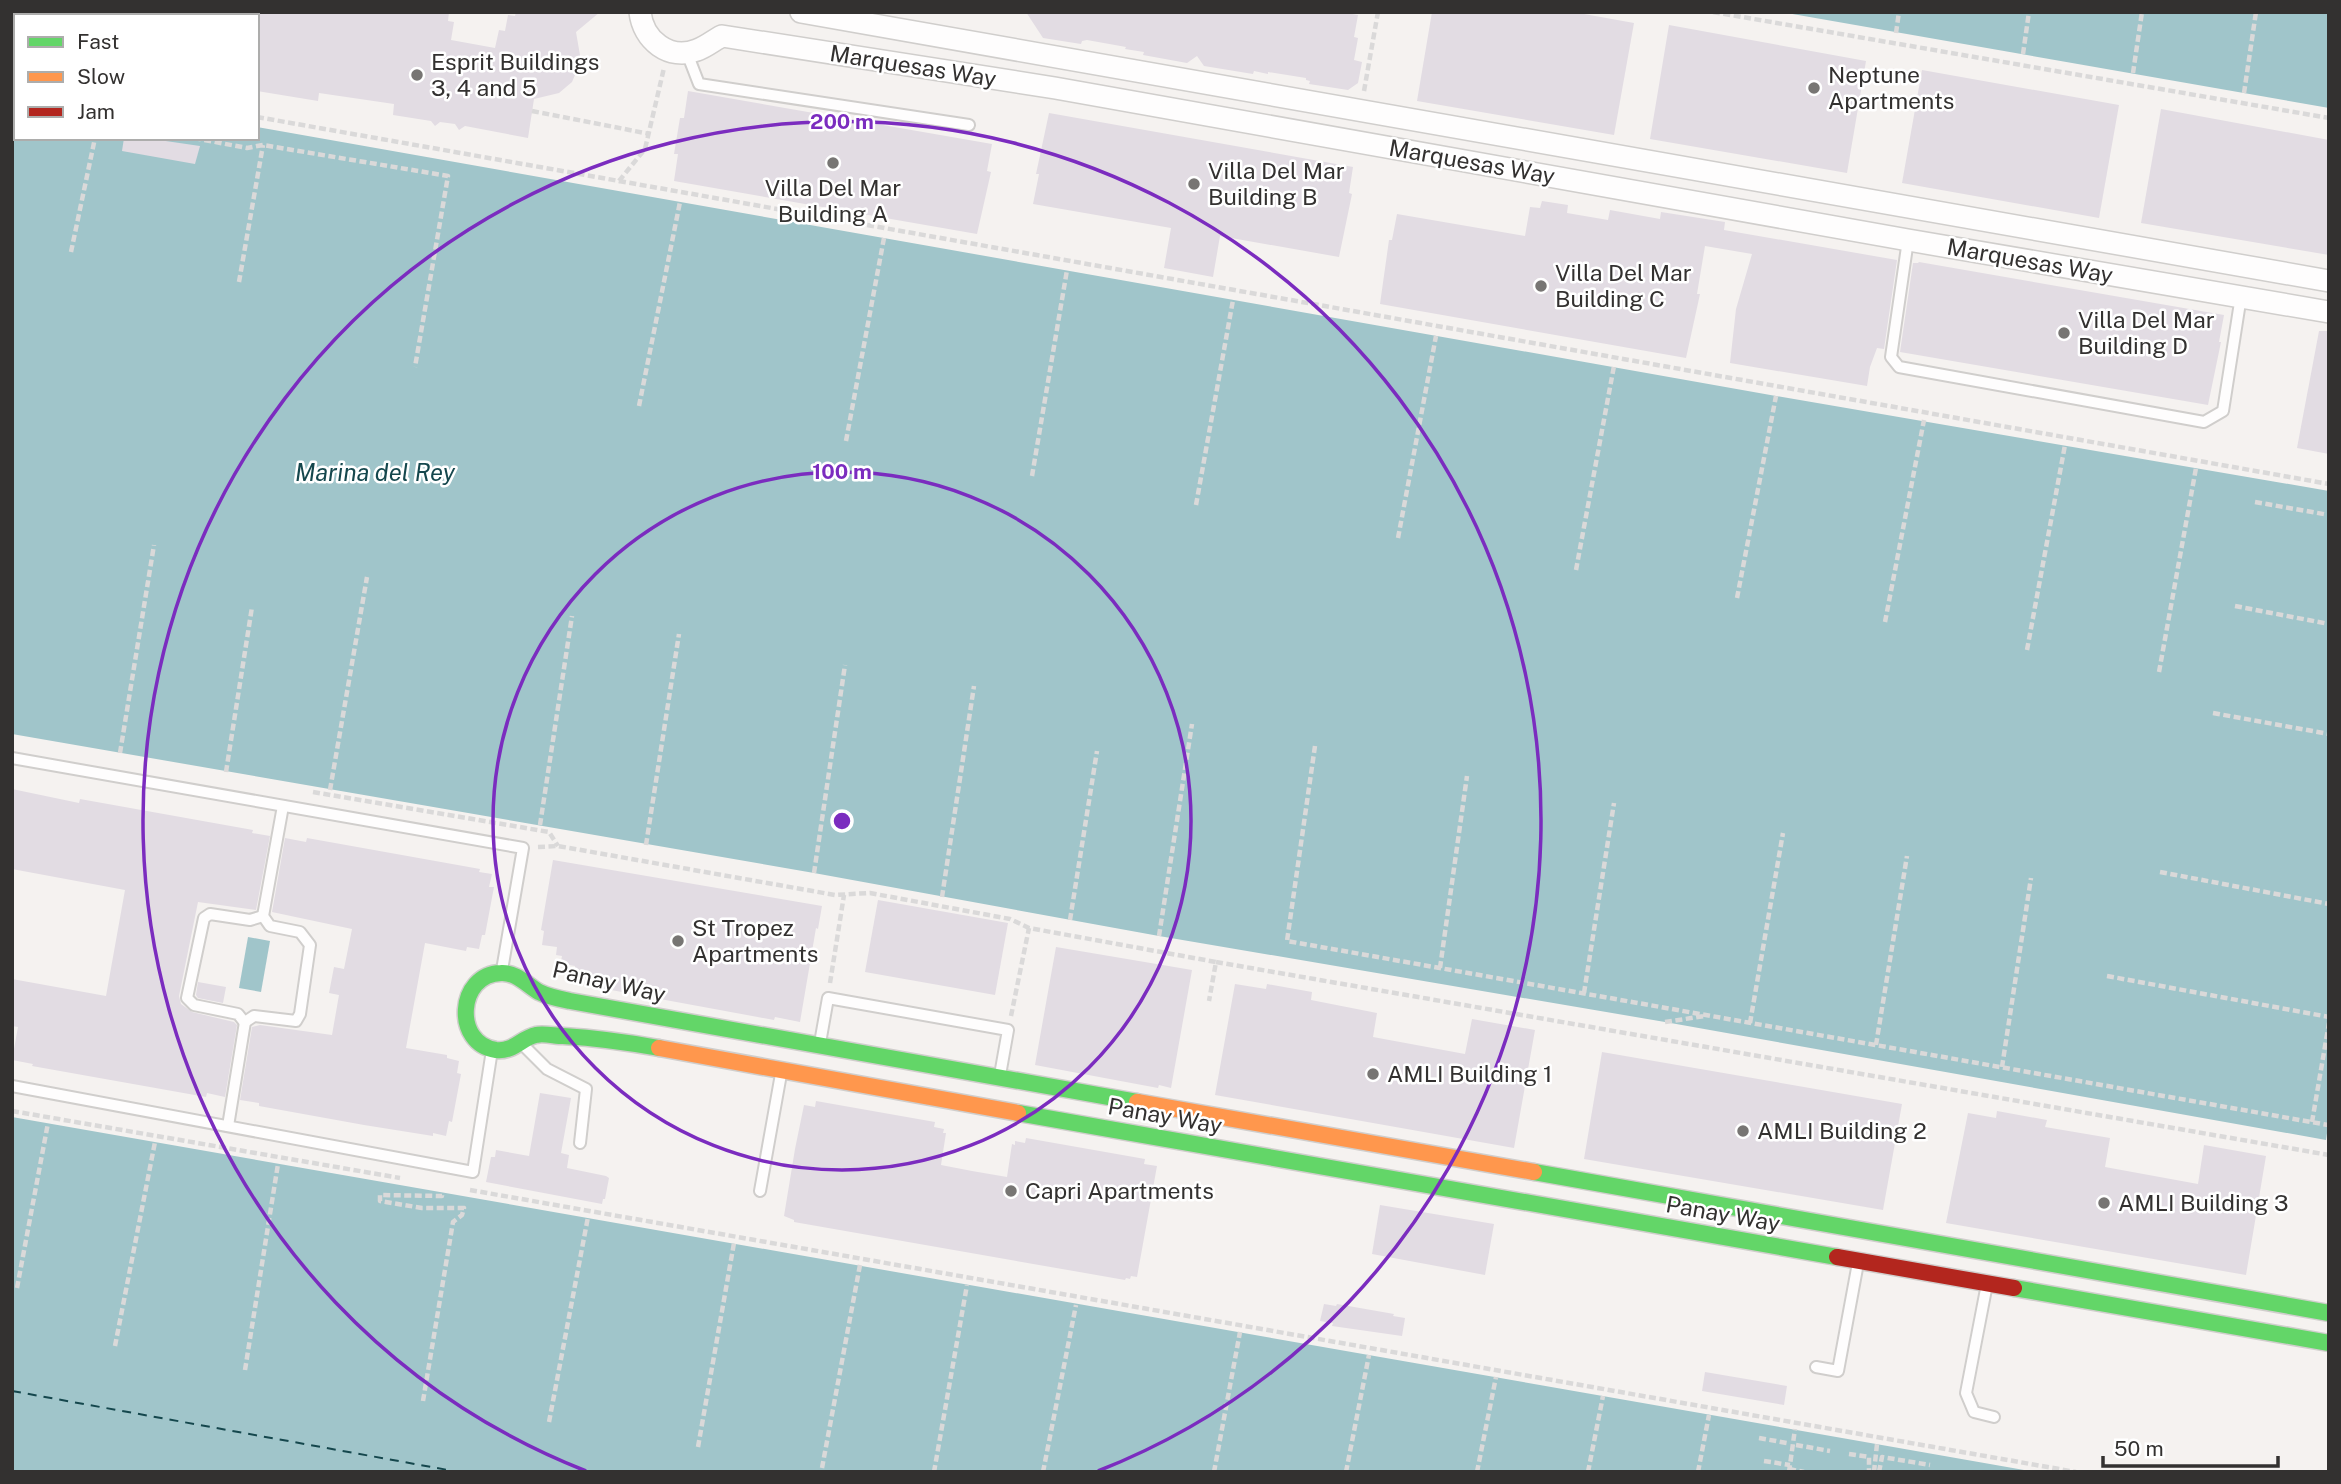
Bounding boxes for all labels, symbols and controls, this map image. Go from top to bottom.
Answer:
legend [14,14,259,140]
text: Fast [77,29,119,54]
street label: Marquesas Way [828,39,998,92]
place label: Esprit Buildings 3, 4 and 5 [431,48,599,101]
place label: Neptune Apartments [1828,61,1954,114]
text: Slow [77,64,125,89]
marker: Esprit Buildings 3, 4 and 5 [409,67,425,83]
marker: Neptune Apartments [1806,80,1822,96]
text: Jam [77,99,115,124]
text: 200 m [810,109,874,134]
street label: Marquesas Way [1387,134,1557,189]
marker: Villa Del Mar Building A [825,155,841,171]
place label: Villa Del Mar Building B [1208,157,1345,210]
place label: Villa Del Mar Building A [765,174,901,227]
marker: Villa Del Mar Building B [1186,176,1202,192]
street label: Marquesas Way [1945,233,2115,288]
place label: Villa Del Mar Building C [1555,259,1692,312]
marker: Villa Del Mar Building C [1533,278,1549,294]
place label: Villa Del Mar Building D [2078,306,2215,359]
marker: Villa Del Mar Building D [2056,325,2072,341]
water label: Marina del Rey [295,458,456,486]
text: 100 m [812,459,872,484]
centre of rings [830,809,854,833]
place label: St Tropez Apartments [692,914,818,967]
marker: St Tropez Apartments [670,933,686,949]
street label: Panay Way [550,955,668,1008]
place label: AMLI Building 1 [1387,1060,1553,1087]
marker: AMLI Building 1 [1365,1066,1381,1082]
street label: Panay Way [1106,1092,1224,1139]
place label: AMLI Building 2 [1757,1117,1927,1144]
marker: AMLI Building 2 [1735,1123,1751,1139]
place label: Capri Apartments [1025,1177,1214,1204]
marker: Capri Apartments [1003,1183,1019,1199]
place label: AMLI Building 3 [2118,1189,2289,1216]
street label: Panay Way [1664,1190,1782,1237]
marker: AMLI Building 3 [2096,1195,2112,1211]
scale bar [2103,1424,2278,1468]
text: 50 m [2114,1436,2164,1461]

